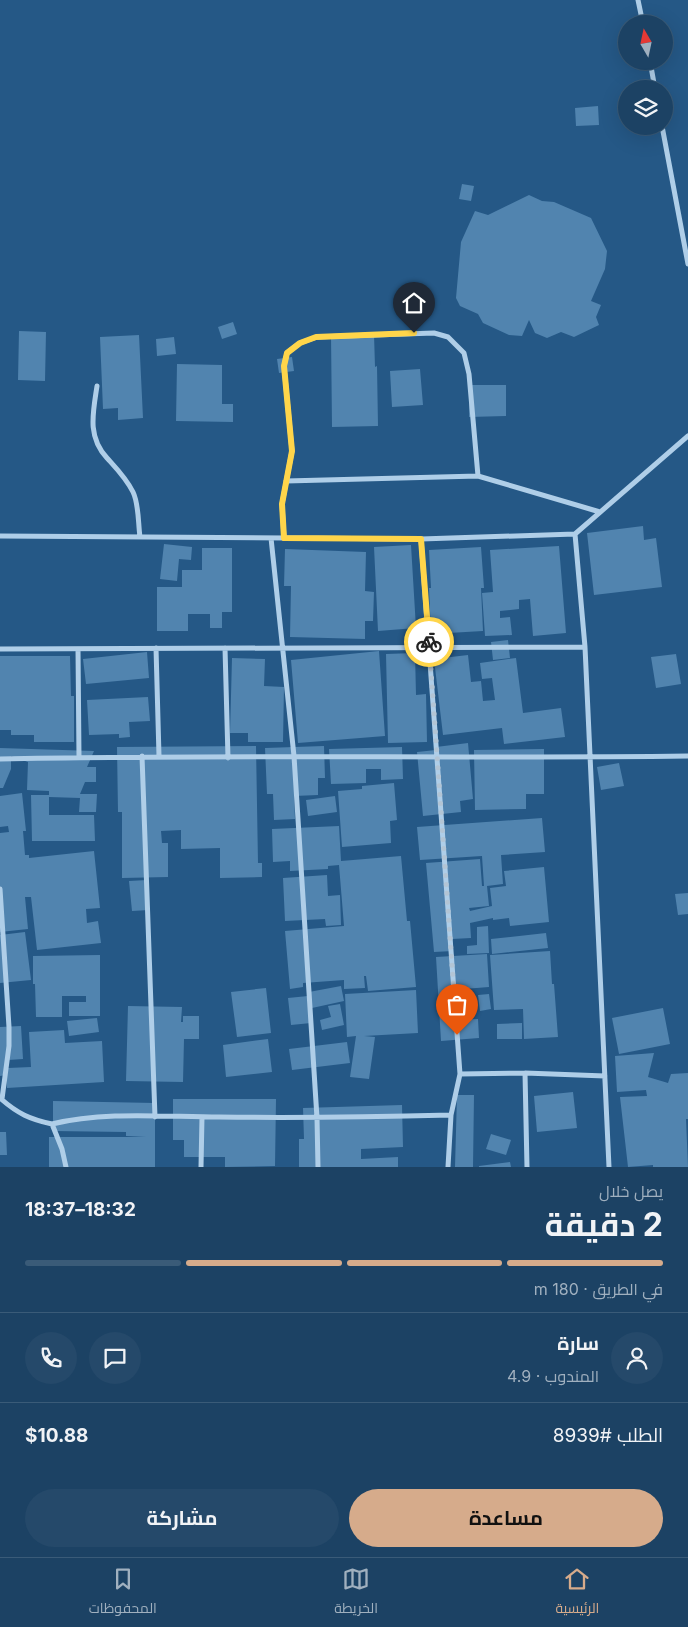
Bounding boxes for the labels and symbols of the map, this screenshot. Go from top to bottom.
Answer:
north arrow [618,15,672,70]
pin [393,282,435,333]
courier [404,617,454,667]
pin [436,984,478,1035]

